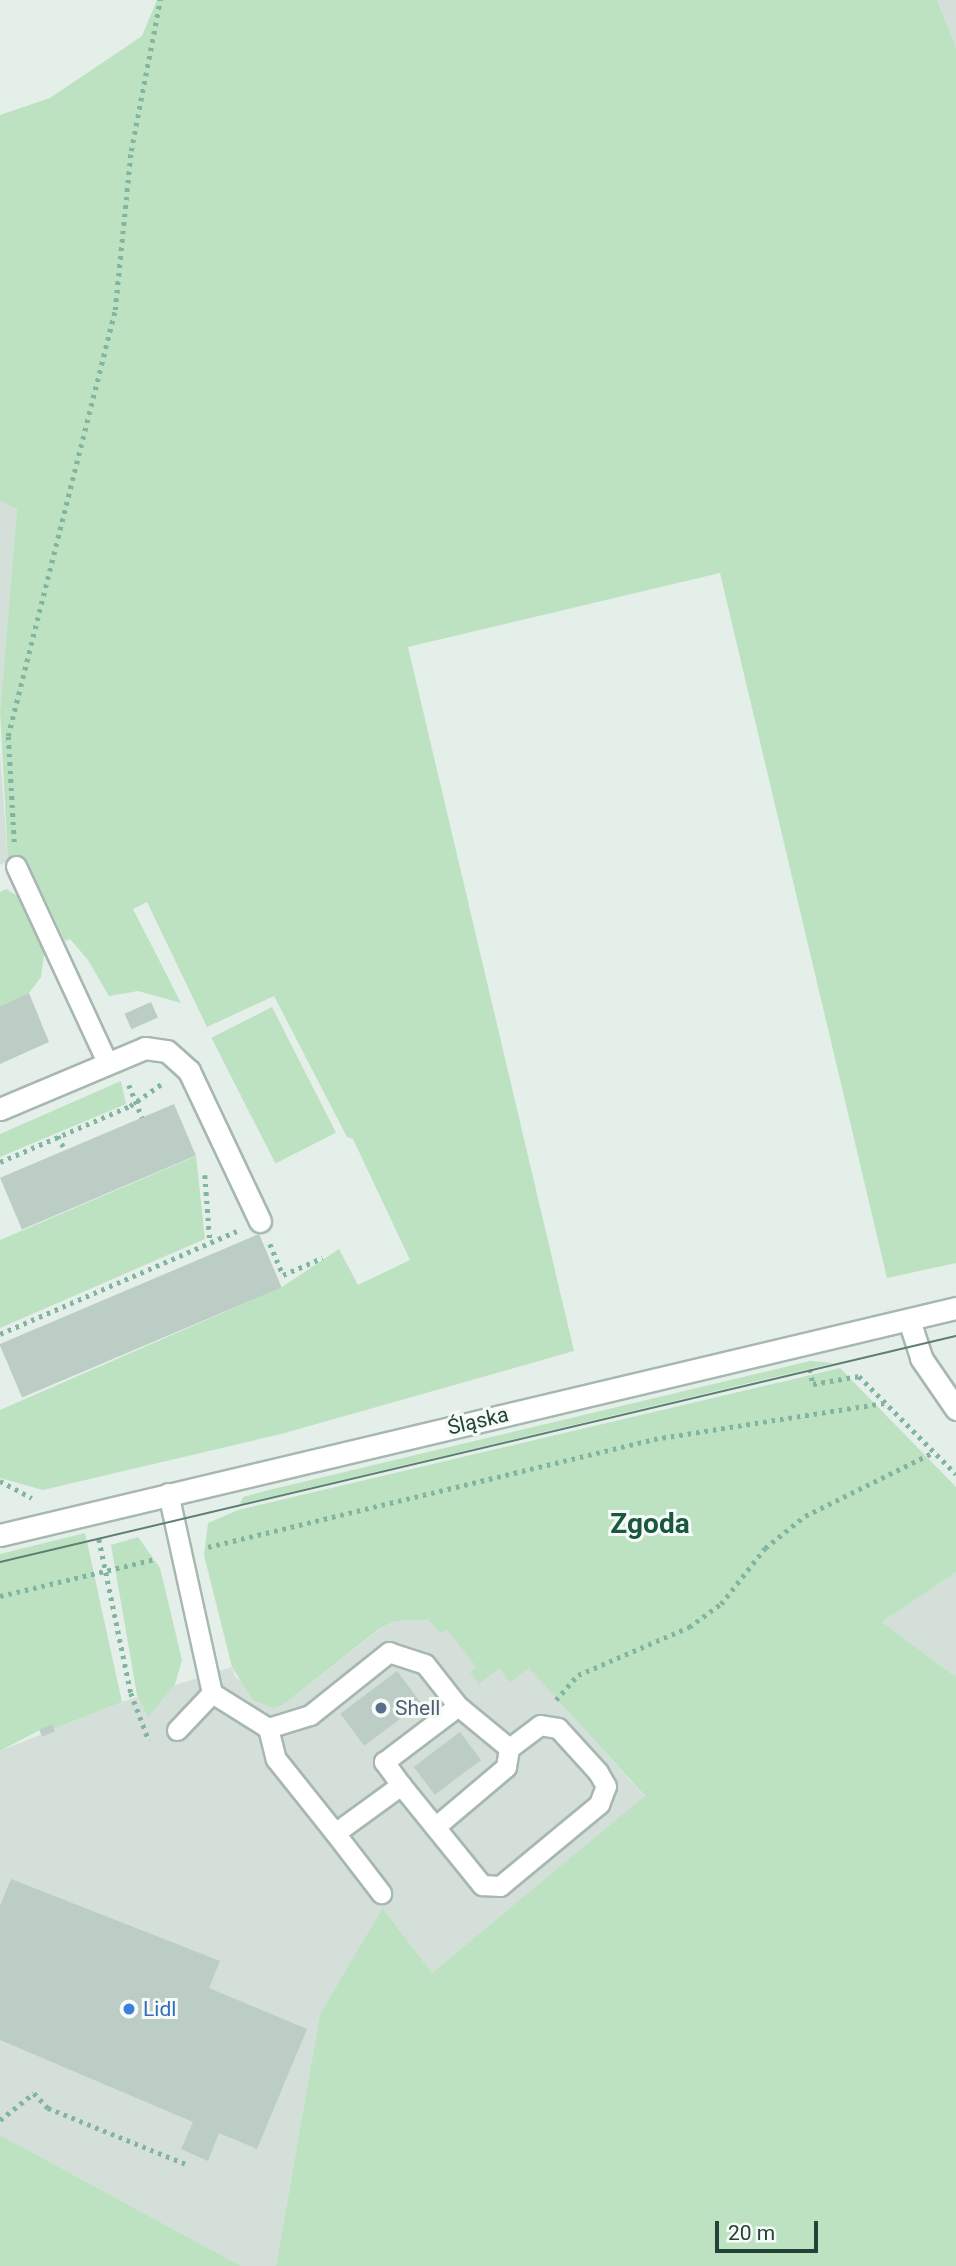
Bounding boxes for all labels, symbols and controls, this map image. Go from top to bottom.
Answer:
street label: Śląska [445,1402,511,1440]
district label: Zgoda [610,1507,690,1541]
place label: Shell [395,1695,440,1721]
marker: Shell [373,1700,389,1716]
place label: Lidl [143,1996,176,2022]
marker: Lidl [121,2001,137,2017]
scale bar [718,2206,821,2250]
text: 20 m [728,2221,775,2245]

